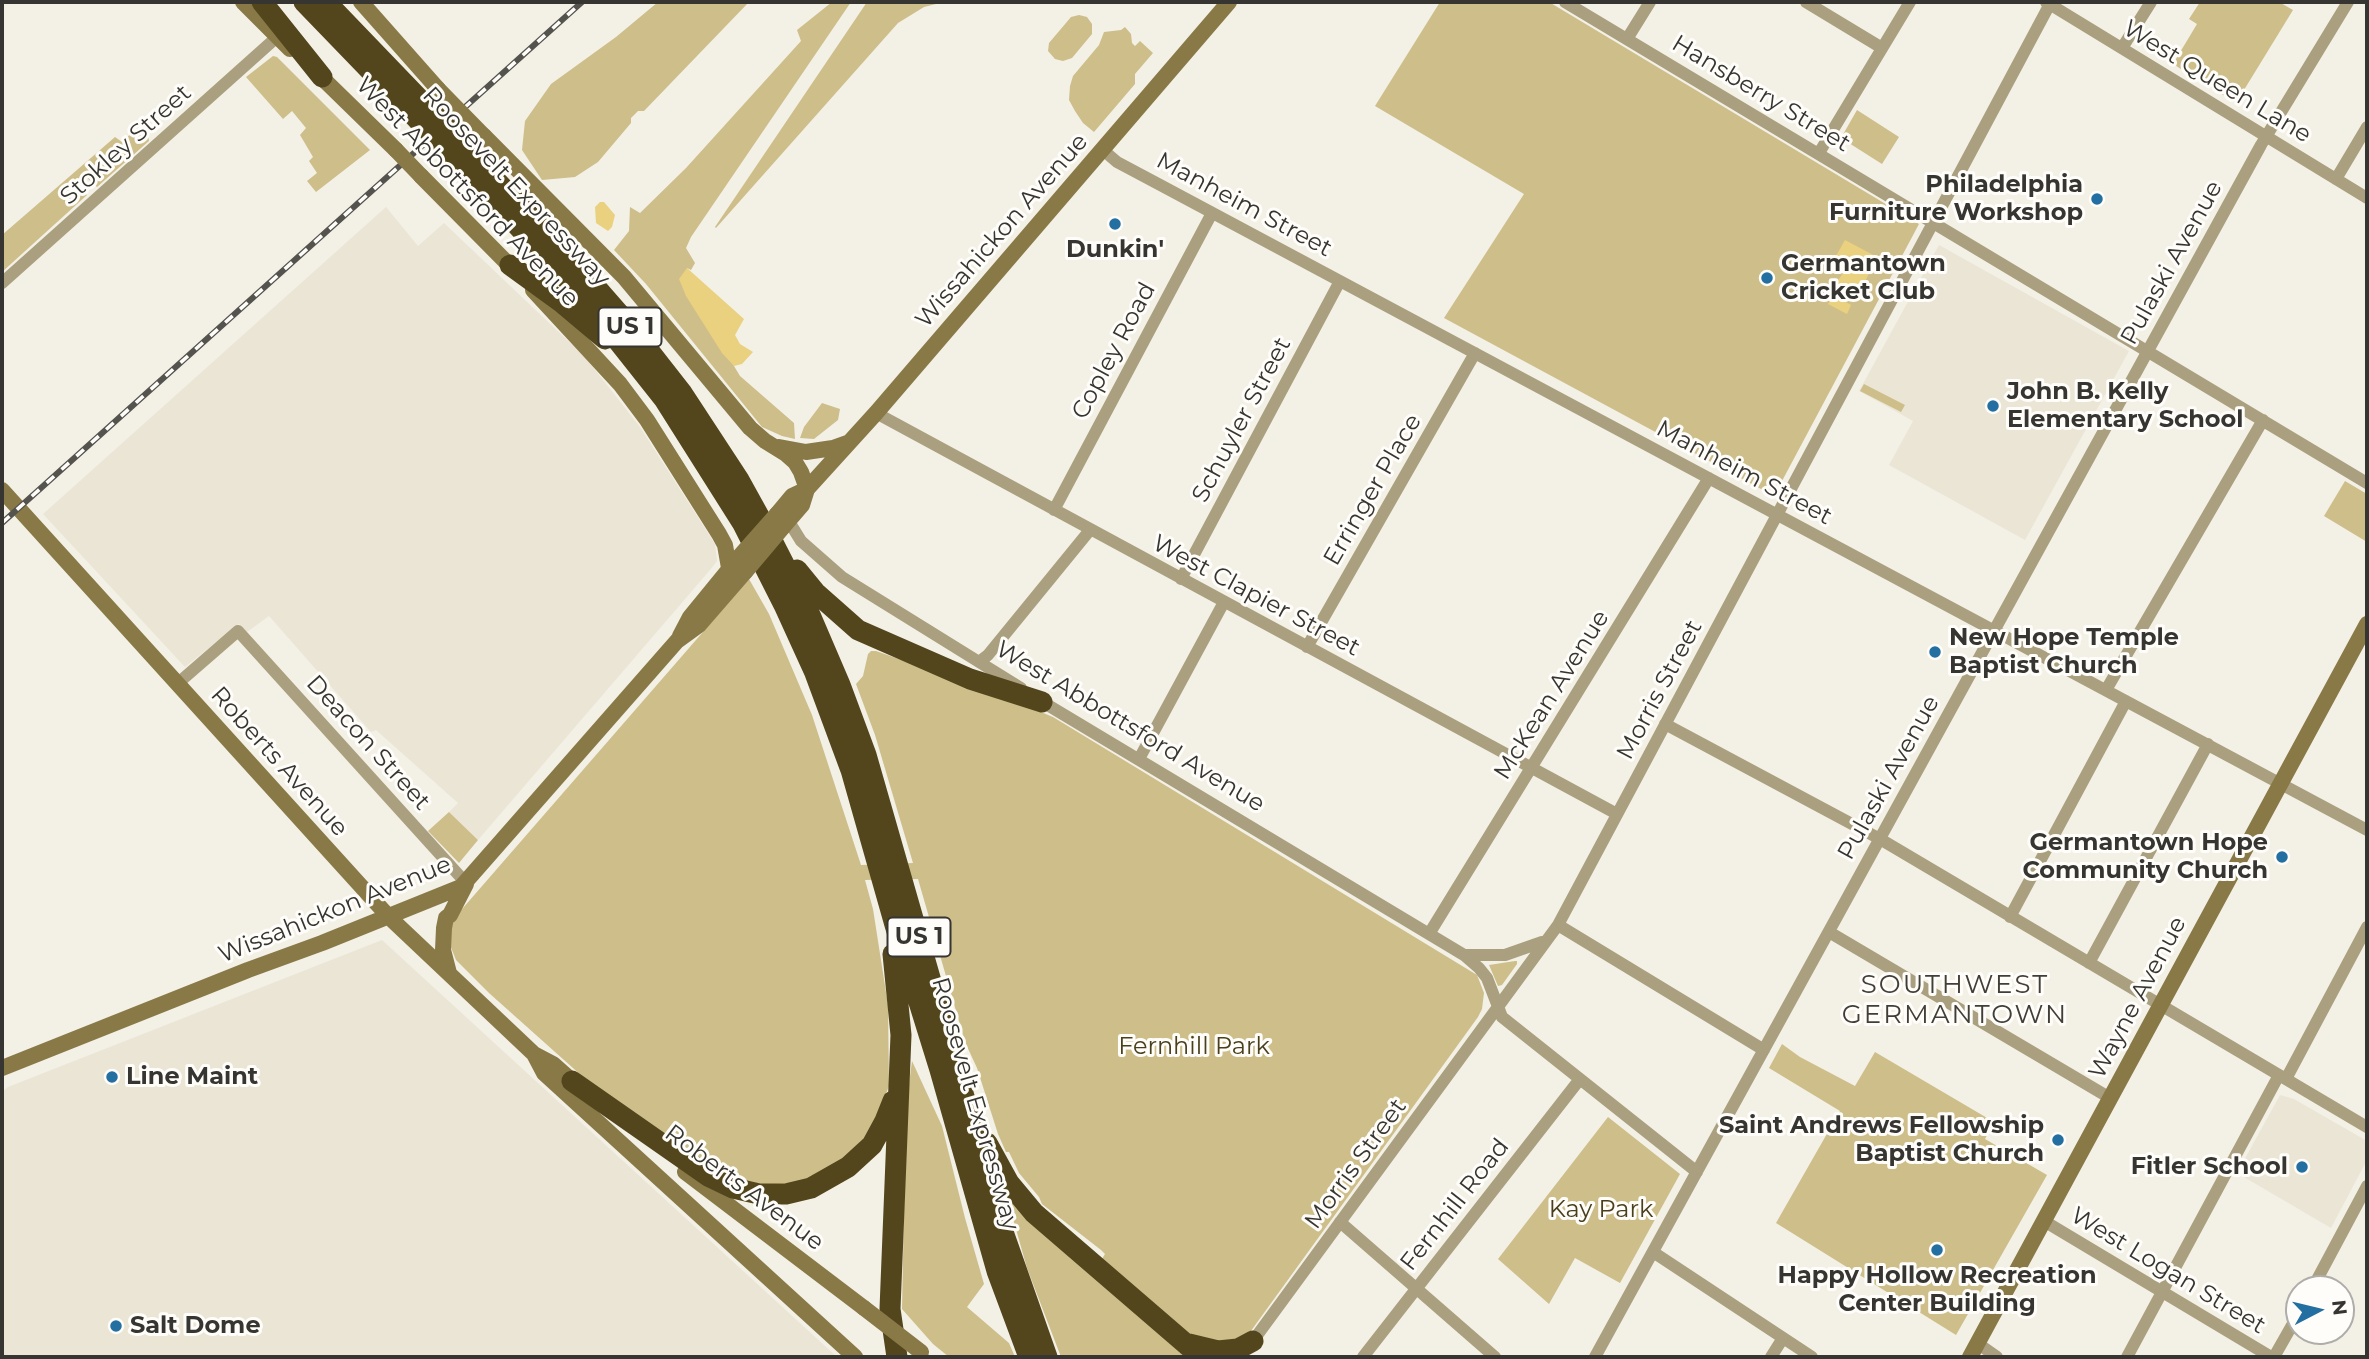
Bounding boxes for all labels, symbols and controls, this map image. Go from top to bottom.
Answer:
street label: West Queen Lane [2118,14,2316,150]
street label: Hansberry Street [1667,29,1855,159]
street label: West Abbottsford Avenue [349,71,585,313]
street label: Stokley Street [55,79,197,211]
street label: Roosevelt Expressway [416,81,616,293]
street label: Wissahickon Avenue [910,128,1094,334]
street label: Manheim Street [1151,147,1337,263]
place label: Philadelphia Furniture Workshop [1829,171,2083,227]
street label: Pulaski Avenue [2115,176,2229,350]
marker: Philadelphia Furniture Workshop [2089,191,2105,207]
marker: Dunkin' [1107,216,1123,232]
place label: Dunkin' [1066,236,1164,264]
place label: Germantown Cricket Club [1781,250,1946,306]
marker: Germantown Cricket Club [1759,270,1775,286]
street label: Copley Road [1066,278,1162,424]
road number: US 1 [598,308,662,346]
street label: Schuyler Street [1186,333,1298,507]
place label: John B. Kelly Elementary School [2007,378,2244,434]
marker: John B. Kelly Elementary School [1985,398,2001,414]
street label: Erringer Place [1318,409,1428,571]
street label: Manheim Street [1651,415,1837,531]
street label: West Clapier Street [1147,529,1365,663]
street label: McKean Avenue [1488,605,1616,785]
street label: Morris Street [1611,615,1709,765]
place label: New Hope Temple Baptist Church [1949,624,2179,680]
street label: West Abbottsford Avenue [990,635,1270,819]
marker: New Hope Temple Baptist Church [1927,644,1943,660]
street label: Deacon Street [300,670,436,816]
street label: Roberts Avenue [204,681,354,843]
street label: Pulaski Avenue [1832,691,1946,865]
place label: Germantown Hope Community Church [2022,829,2268,885]
marker: Germantown Hope Community Church [2274,849,2290,865]
street label: Wissahickon Avenue [215,850,455,970]
street label: Wayne Avenue [2083,912,2193,1084]
road number: US 1 [888,918,950,956]
district label: SOUTHWEST GERMANTOWN [1843,969,2067,1030]
street label: Roosevelt Expressway [925,974,1025,1234]
park label: Fernhill Park [1118,1033,1270,1061]
place label: Line Maint [126,1063,258,1091]
marker: Line Maint [104,1069,120,1085]
street label: Morris Street [1299,1093,1413,1235]
place label: Saint Andrews Fellowship Baptist Church [1719,1112,2044,1168]
street label: Roberts Avenue [659,1119,829,1257]
marker: Saint Andrews Fellowship Baptist Church [2050,1132,2066,1148]
street label: Fernhill Road [1395,1133,1515,1277]
place label: Fitler School [2131,1153,2288,1181]
marker: Fitler School [2294,1159,2310,1175]
park label: Kay Park [1549,1196,1653,1224]
street label: West Logan Street [2065,1201,2271,1341]
marker: Happy Hollow Recreation Center Building [1929,1242,1945,1258]
place label: Happy Hollow Recreation Center Building [1778,1262,2096,1318]
north arrow [2285,1275,2355,1345]
text: N [2327,1299,2352,1317]
place label: Salt Dome [130,1312,261,1340]
marker: Salt Dome [108,1318,124,1334]

